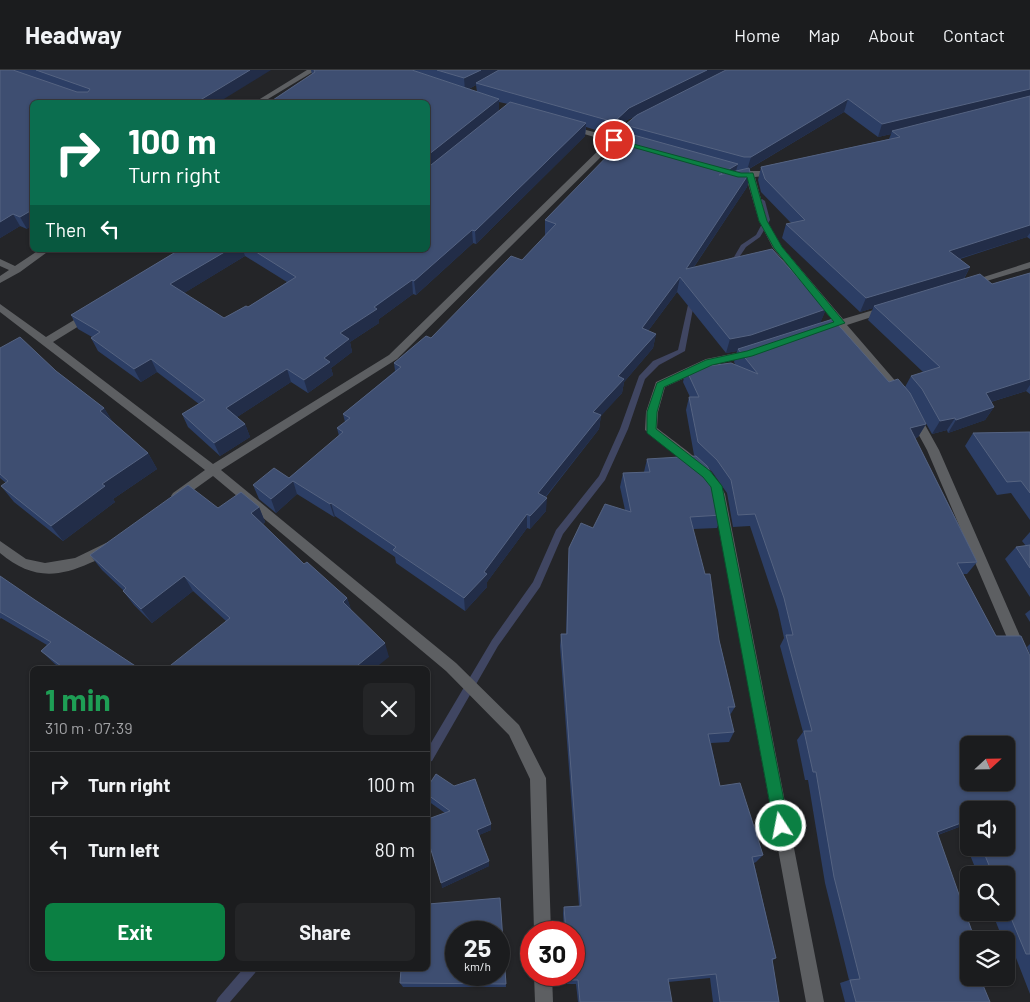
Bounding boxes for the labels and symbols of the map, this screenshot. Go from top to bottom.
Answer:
pin [593,119,635,161]
north arrow [960,736,1015,791]
position arrow [754,799,806,851]
speed limit sign: 30 [520,921,585,986]

